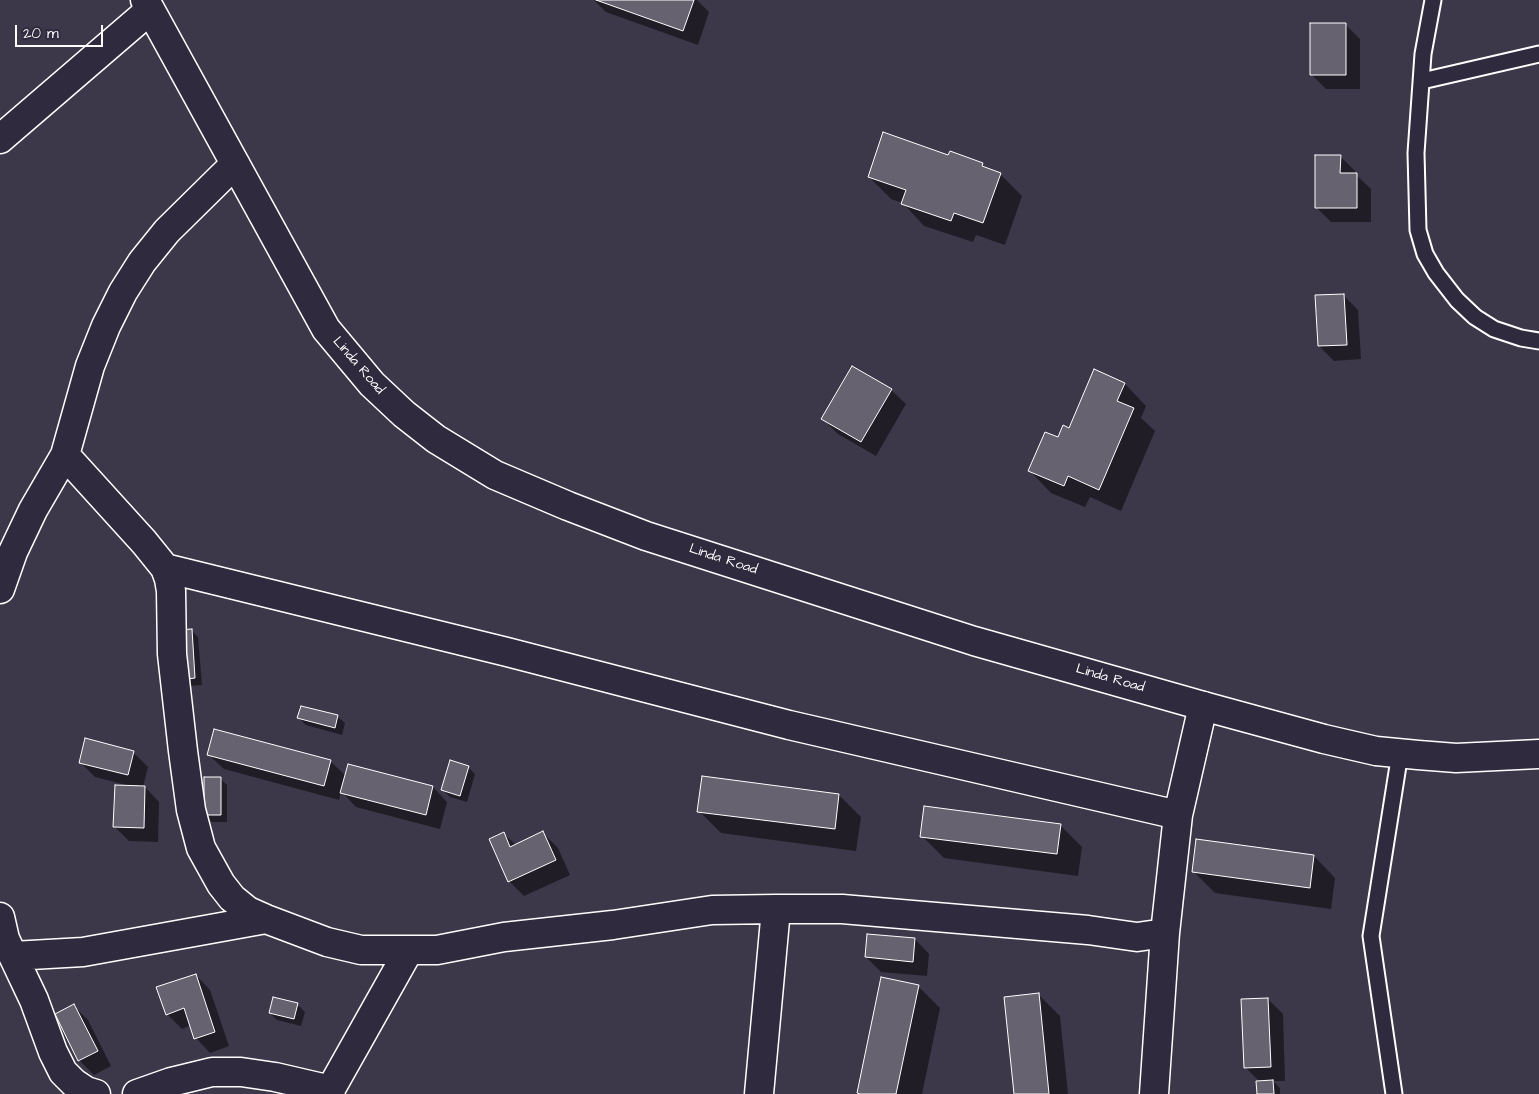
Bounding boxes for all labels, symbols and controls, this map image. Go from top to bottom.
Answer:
scale bar [18,15,105,47]
text: 20 m [23,23,59,44]
street label: Linda Road [328,334,388,398]
street label: Linda Road [687,541,759,579]
street label: Linda Road [1074,661,1146,697]

